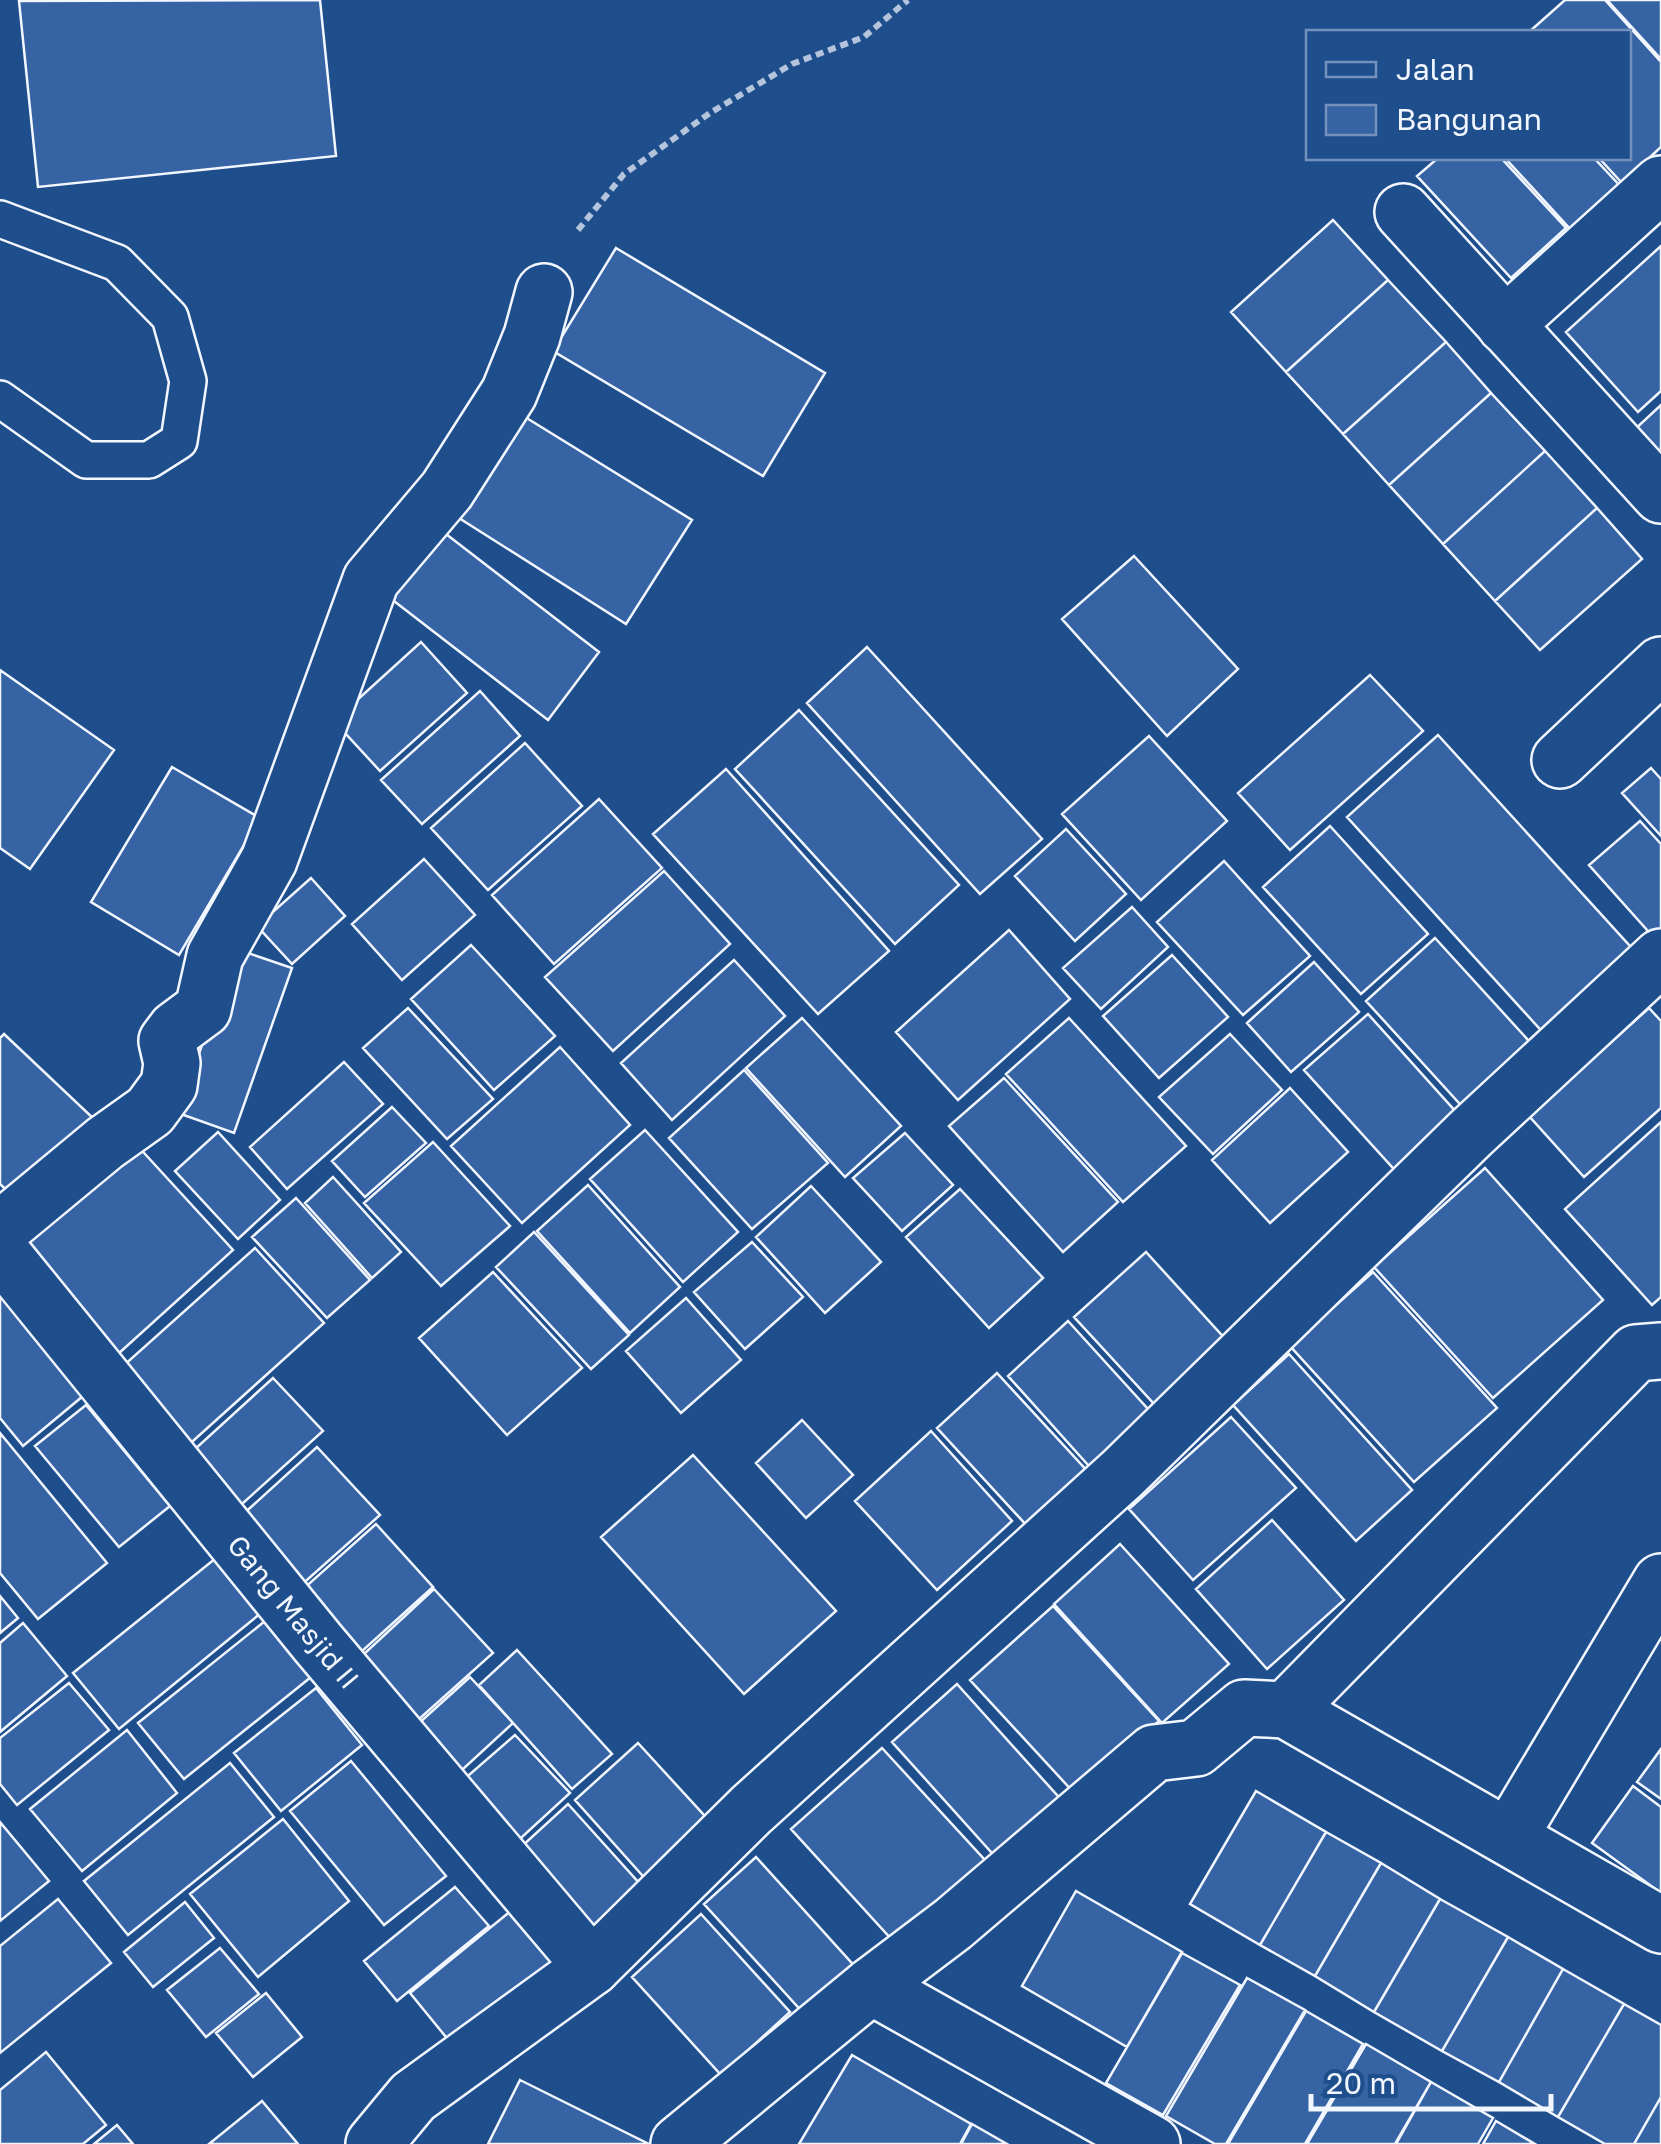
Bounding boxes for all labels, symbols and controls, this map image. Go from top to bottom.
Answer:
legend [1306,30,1631,160]
text: Jalan [1396,51,1475,87]
text: Bangunan [1396,101,1542,137]
street label: Gang Masjid II [221,1528,366,1695]
scale bar [1311,2049,1551,2111]
text: 20 m [1326,2065,1396,2101]

